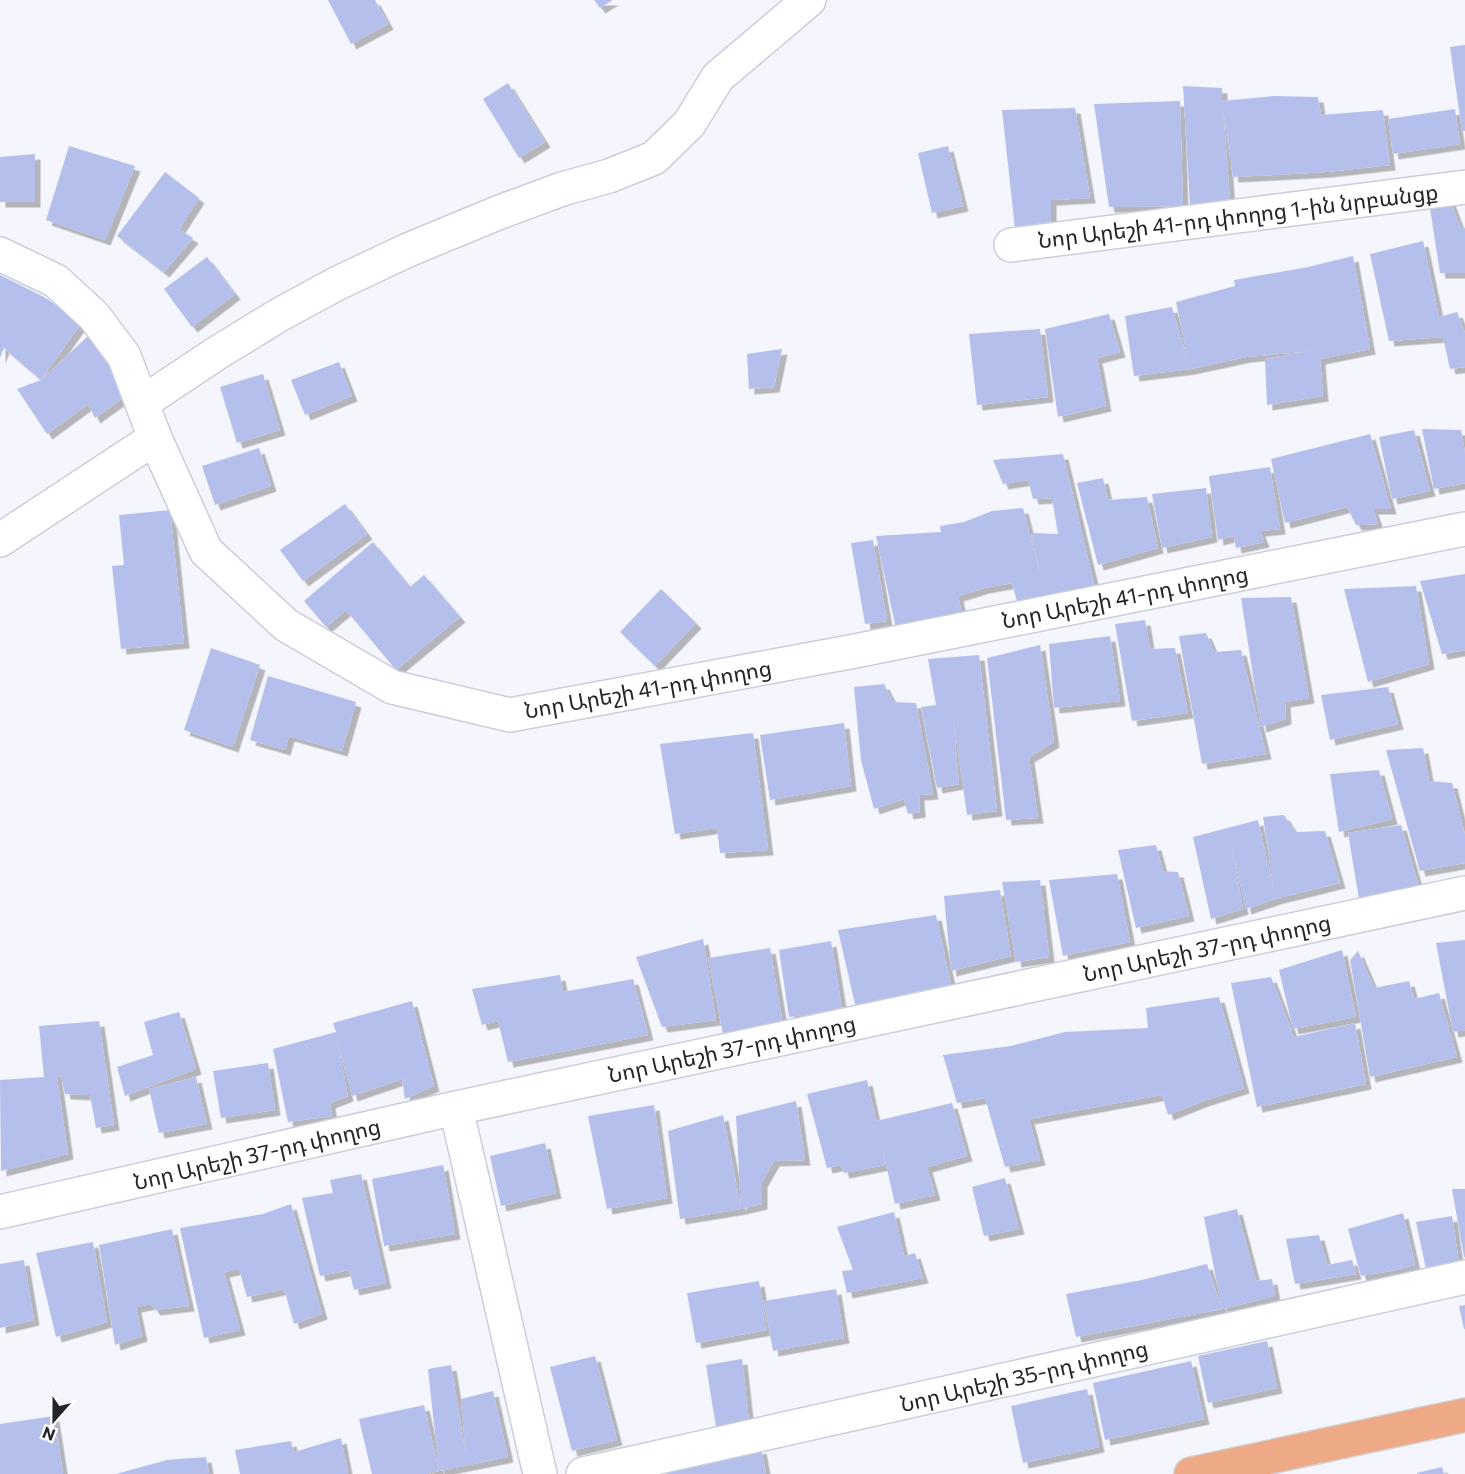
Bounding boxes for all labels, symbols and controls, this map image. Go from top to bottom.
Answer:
street label: Նոր Արեշի 41-րդ փողոց 1-ին նրբանցք [1036,178,1440,253]
street label: Նոր Արեշի 41-րդ փողոց [999,559,1250,634]
street label: Նոր Արեշի 41-րդ փողոց [522,653,774,724]
street label: Նոր Արեշի 37-րդ փողոց [1081,908,1333,987]
street label: Նոր Արեշի 37-րդ փողոց [606,1009,858,1088]
street label: Նոր Արեշի 37-րդ փողոց [131,1112,383,1195]
street label: Նոր Արեշի 35-րդ փողոց [897,1334,1151,1417]
north arrow [24,1390,84,1450]
text: N [39,1423,57,1445]

